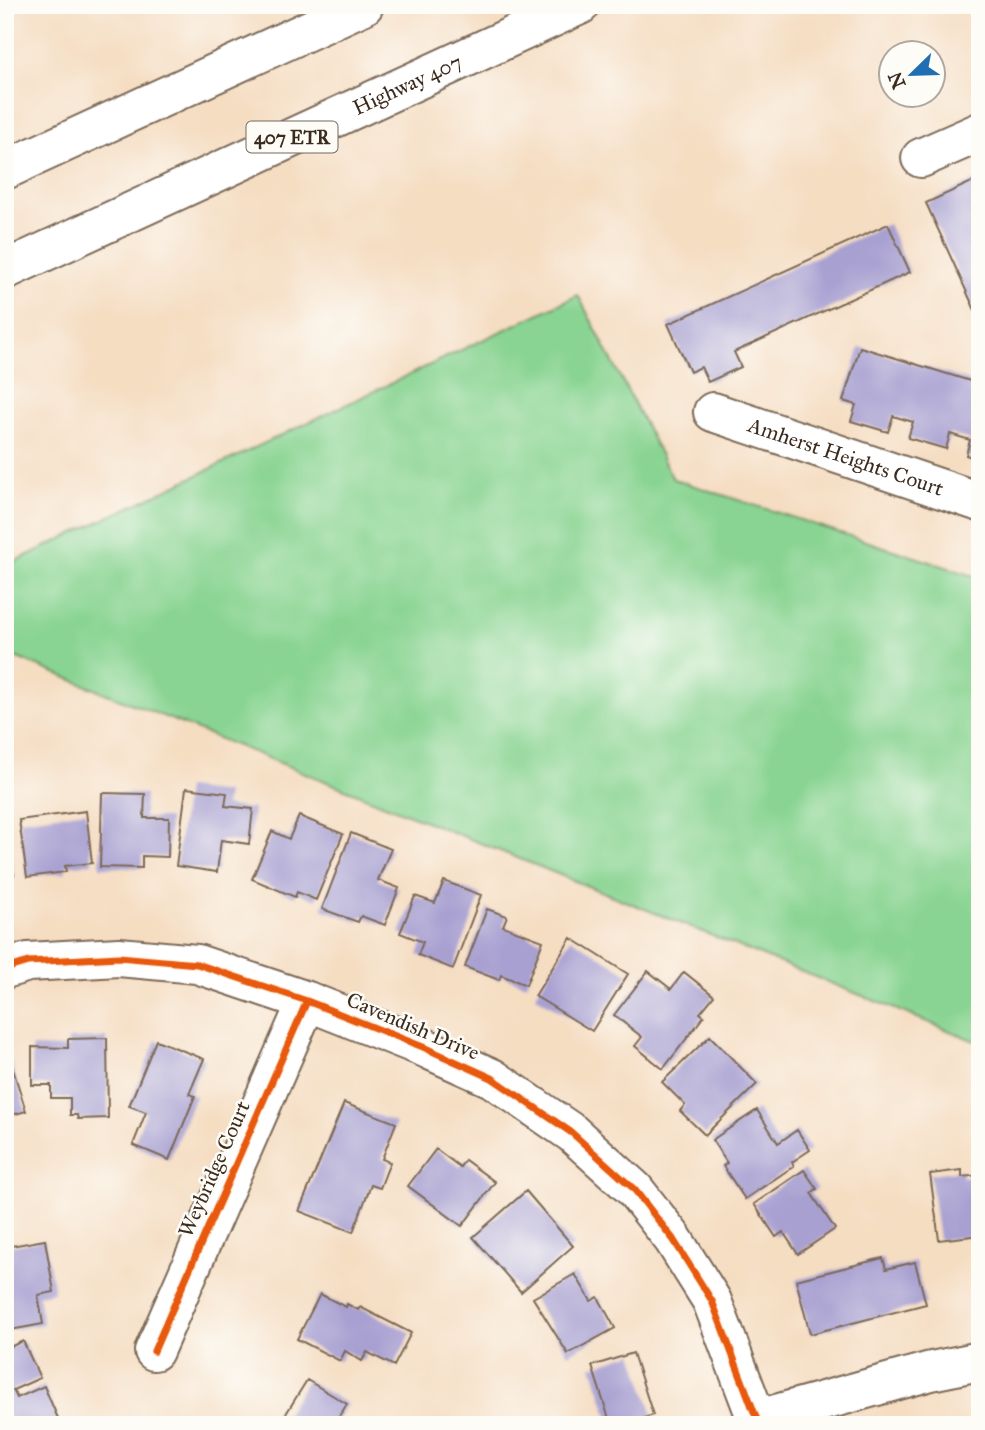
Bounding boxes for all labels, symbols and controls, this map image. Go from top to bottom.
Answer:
north arrow [876,38,946,108]
street label: Highway 407 [349,48,466,121]
text: N [883,69,911,92]
road number: 407 ETR [246,122,338,153]
street label: Amherst Heights Court [744,411,947,502]
street label: Cavendish Drive [343,986,484,1066]
street label: Weybridge Court [172,1096,256,1241]

